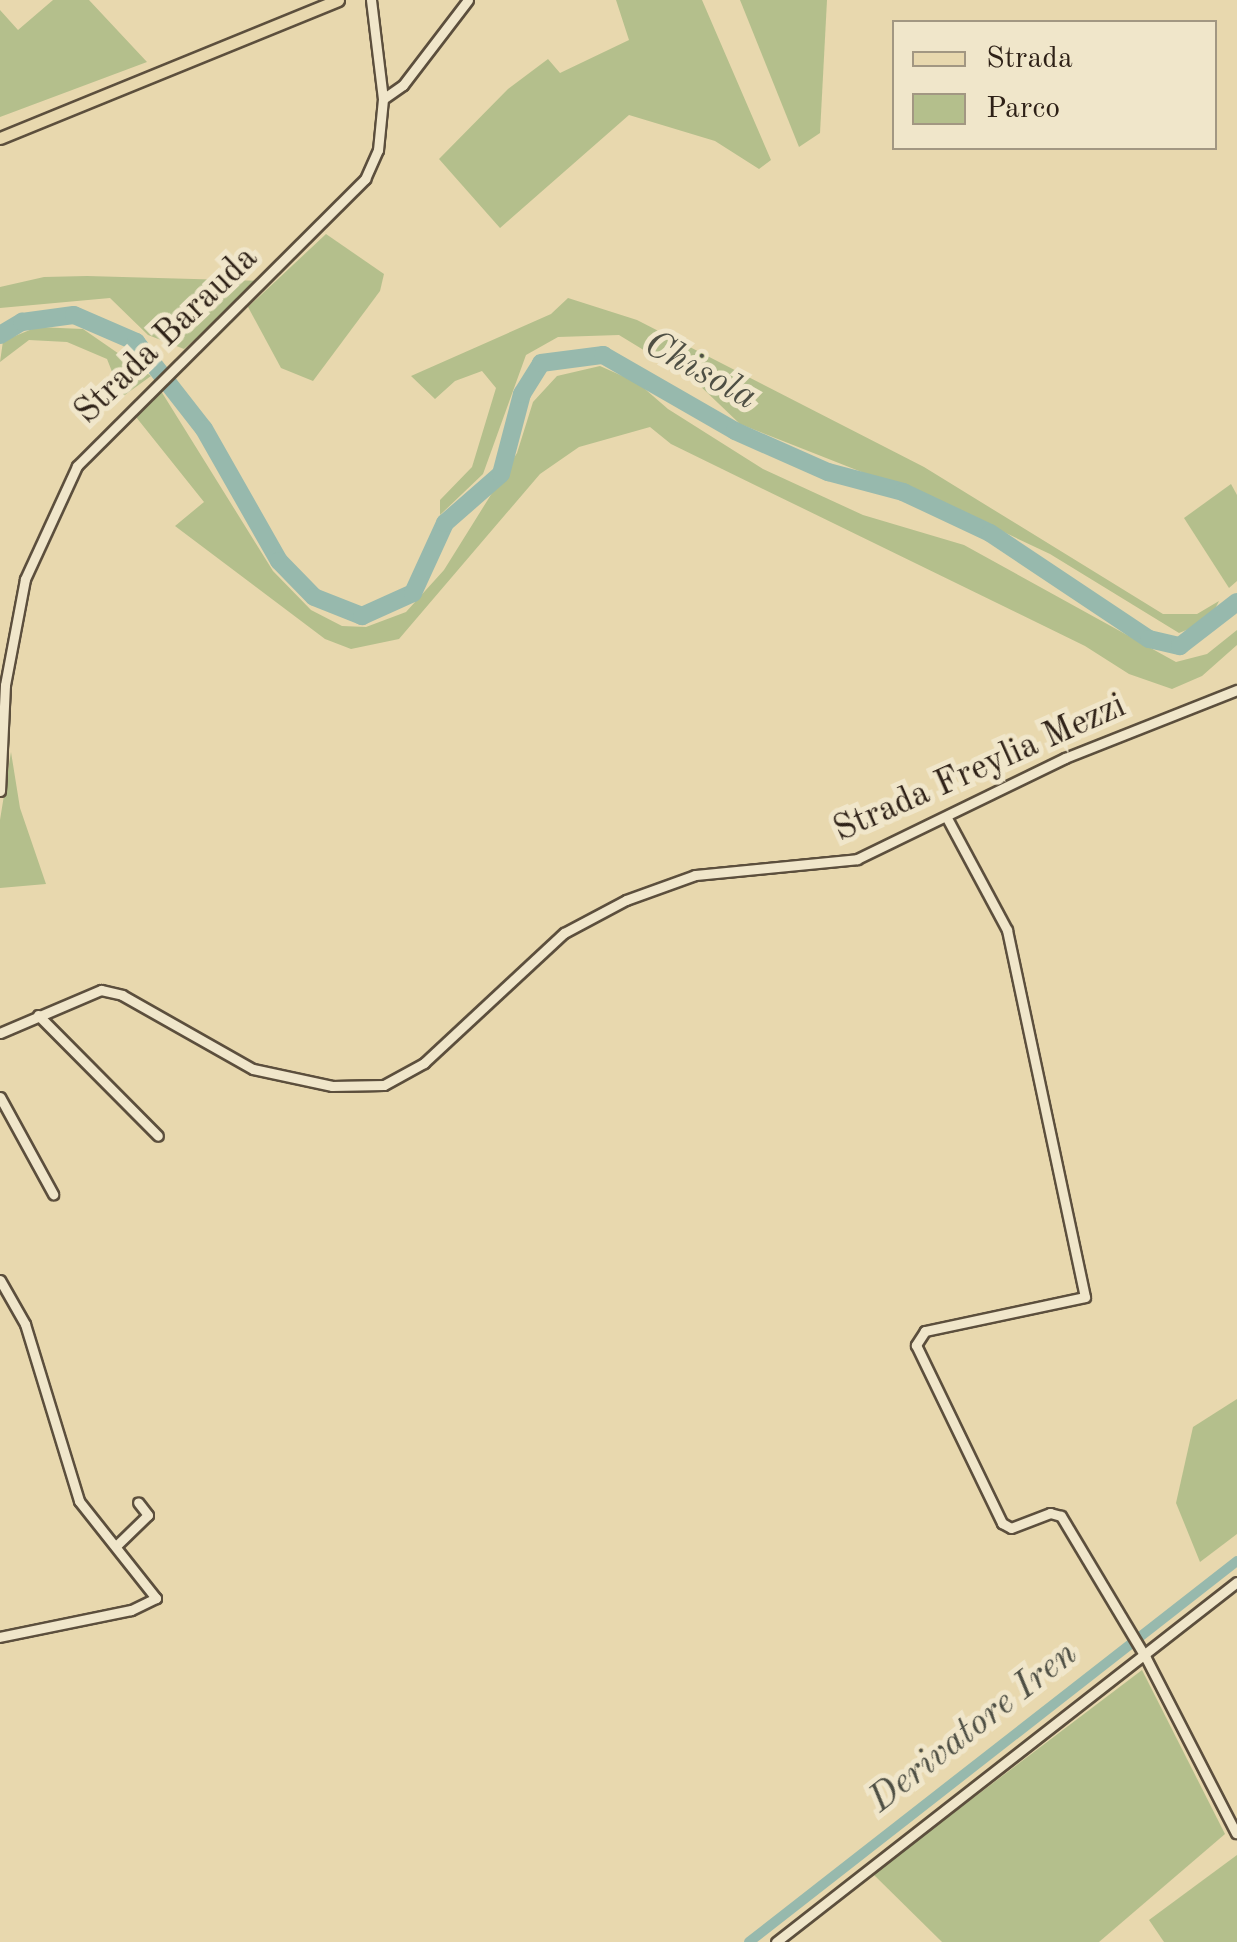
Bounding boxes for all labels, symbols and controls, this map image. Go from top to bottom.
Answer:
legend [892,20,1217,150]
text: Strada [986,44,1073,74]
text: Parco [986,94,1060,124]
street label: Strada Barauda [67,238,267,434]
water label: Chisola [635,322,765,422]
street label: Strada Freylia Mezzi [827,686,1133,852]
water label: Derivatore Iren [860,1632,1088,1824]

